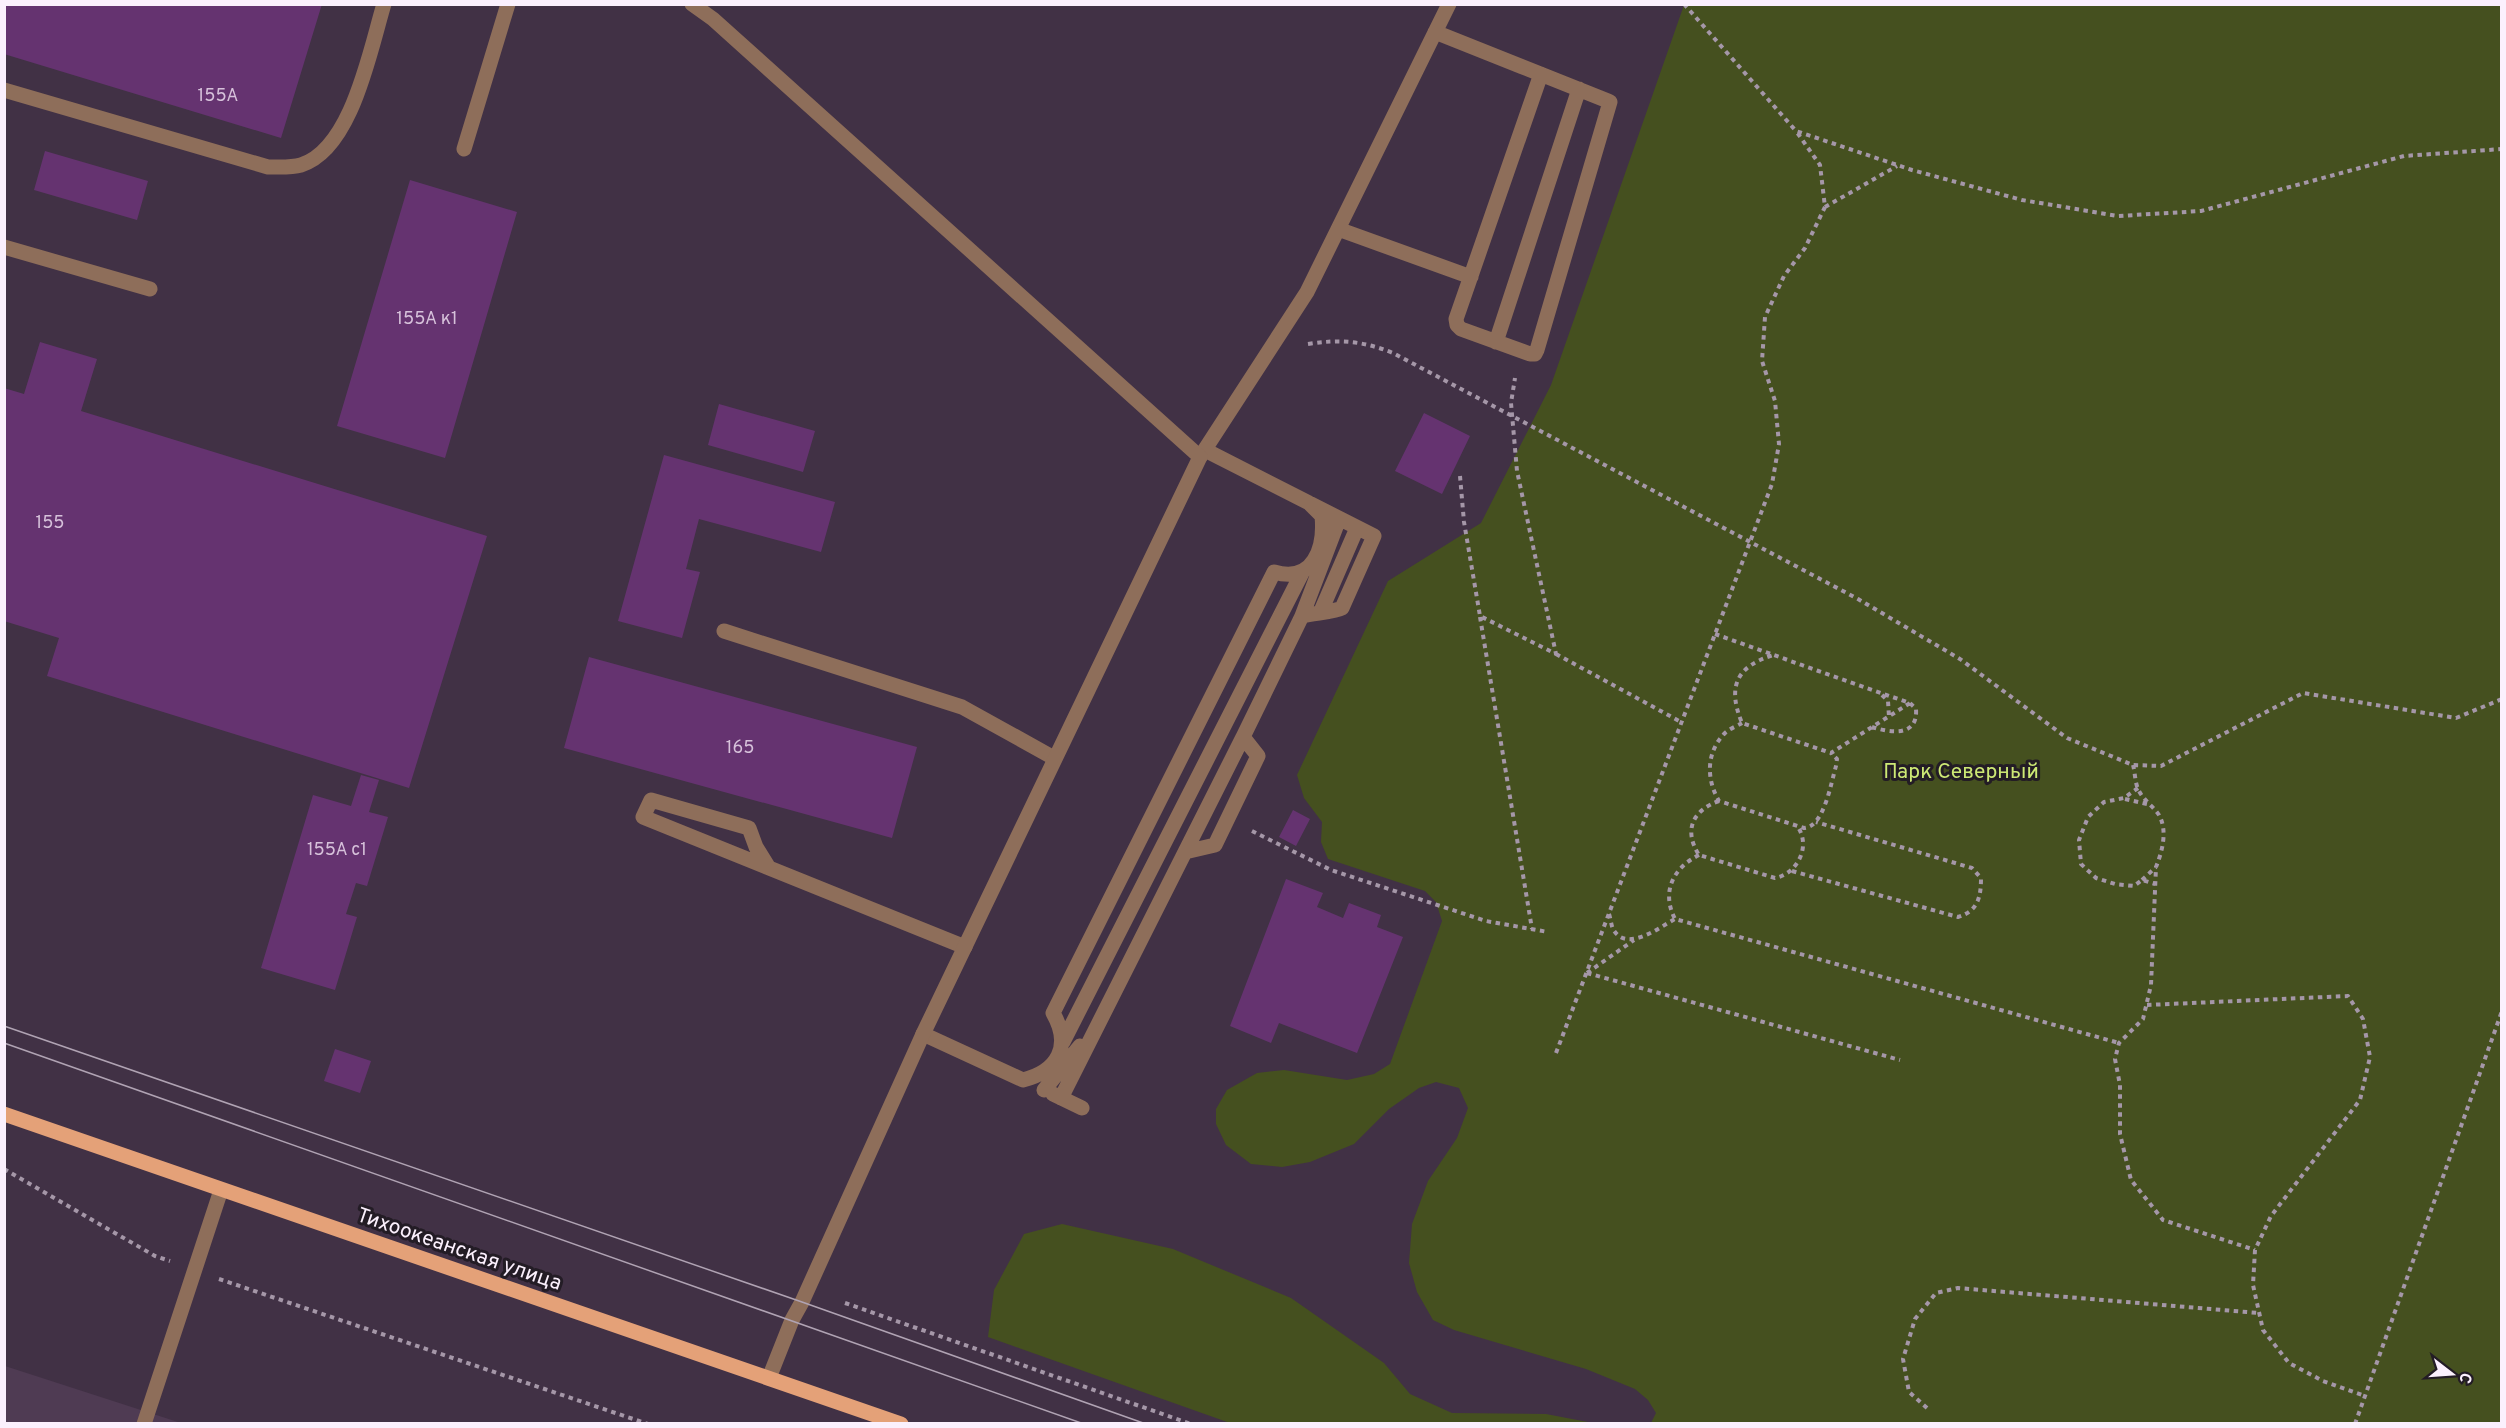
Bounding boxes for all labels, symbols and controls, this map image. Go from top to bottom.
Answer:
house number: 155А [198,85,238,108]
house number: 155А к1 [396,308,458,331]
house number: 155 [35,512,65,535]
house number: 165 [726,737,754,760]
park label: Парк Северный [1883,759,2039,786]
house number: 155А с1 [307,839,367,862]
street label: Тихоокеанская улица [353,1202,565,1298]
north arrow [2422,1344,2482,1404]
text: С [2453,1370,2475,1386]

